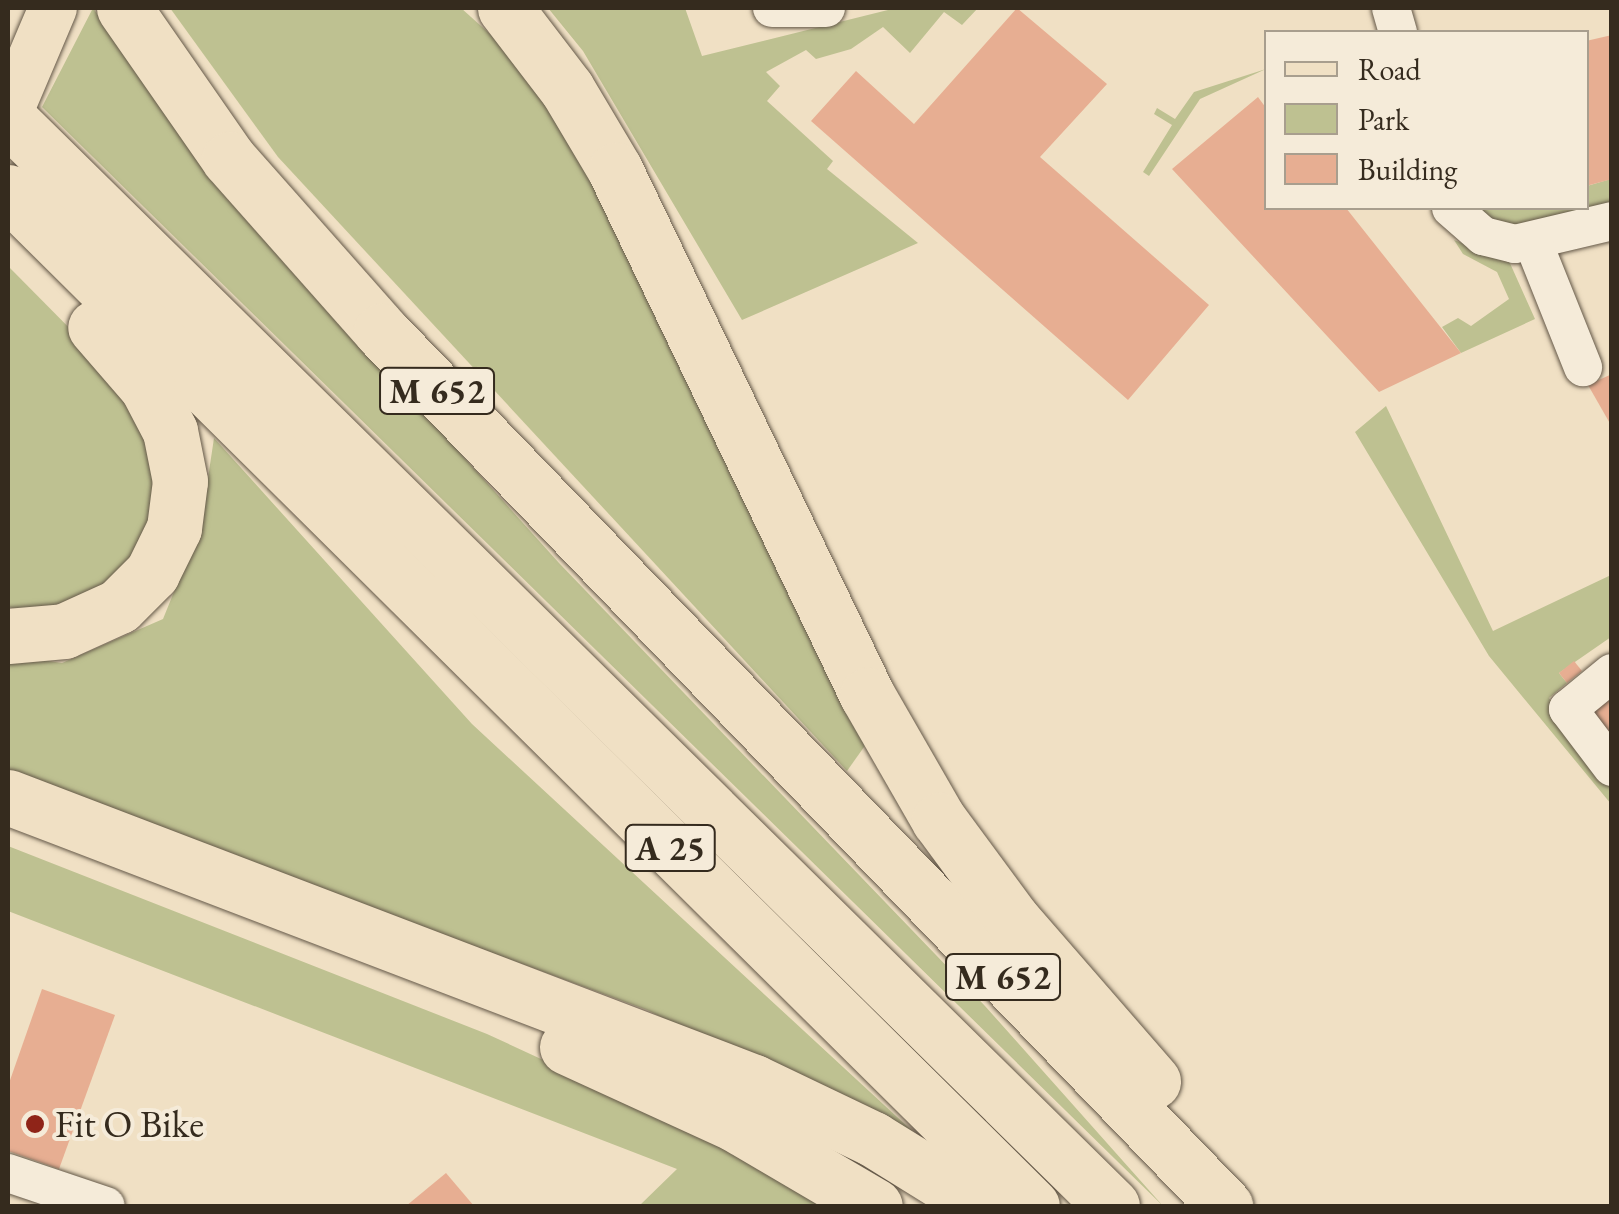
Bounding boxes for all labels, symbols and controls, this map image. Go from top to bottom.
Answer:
legend [1264,30,1589,210]
text: Road [1358,50,1421,89]
text: Park [1358,100,1409,139]
text: Building [1358,150,1457,189]
road number: M 652 [377,361,497,421]
road number: A 25 [622,818,718,878]
road number: M 652 [943,947,1063,1007]
place label: Fit O Bike [55,1101,204,1147]
marker: Fit O Bike [24,1113,46,1135]

